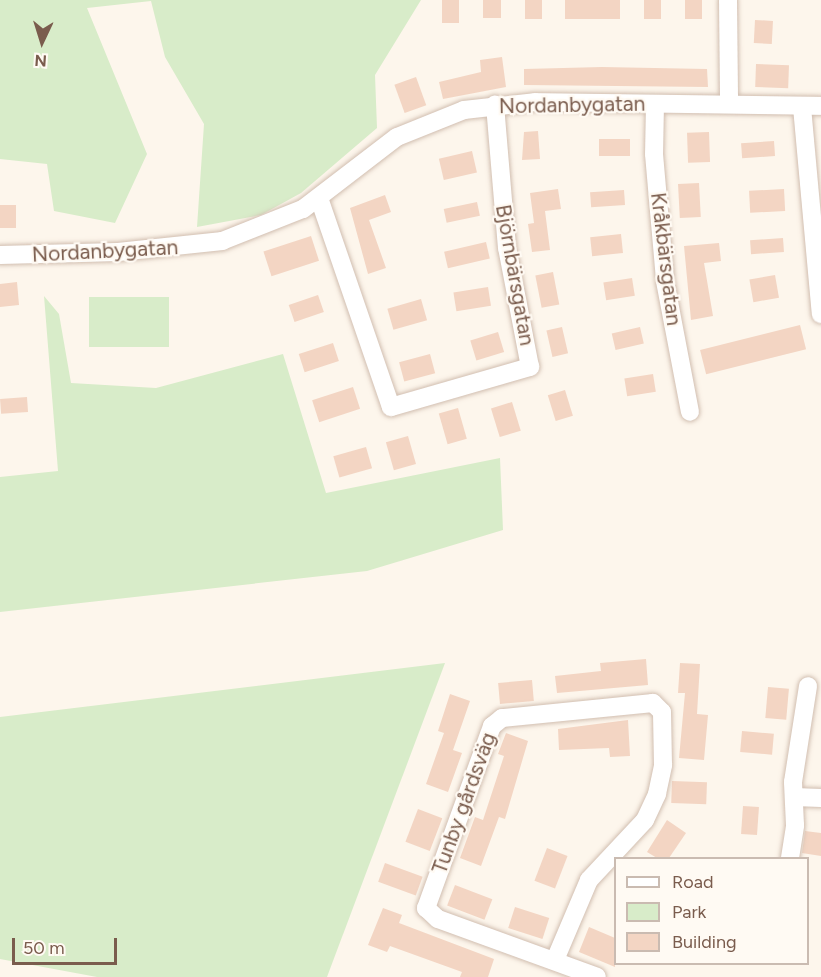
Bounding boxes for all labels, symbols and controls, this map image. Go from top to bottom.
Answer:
north arrow [12,12,72,72]
text: N [34,51,48,70]
street label: Nordanbygatan [499,91,645,119]
street label: Kråkbärsgatan [645,191,687,327]
street label: Björnbärsgatan [490,203,540,347]
street label: Nordanbygatan [31,235,179,267]
street label: Tunby gårdsväg [427,729,501,877]
legend [614,857,809,965]
text: Road [672,871,713,893]
text: Park [672,901,706,923]
scale bar [15,926,120,964]
text: Building [672,931,737,953]
text: 50 m [23,937,65,959]

